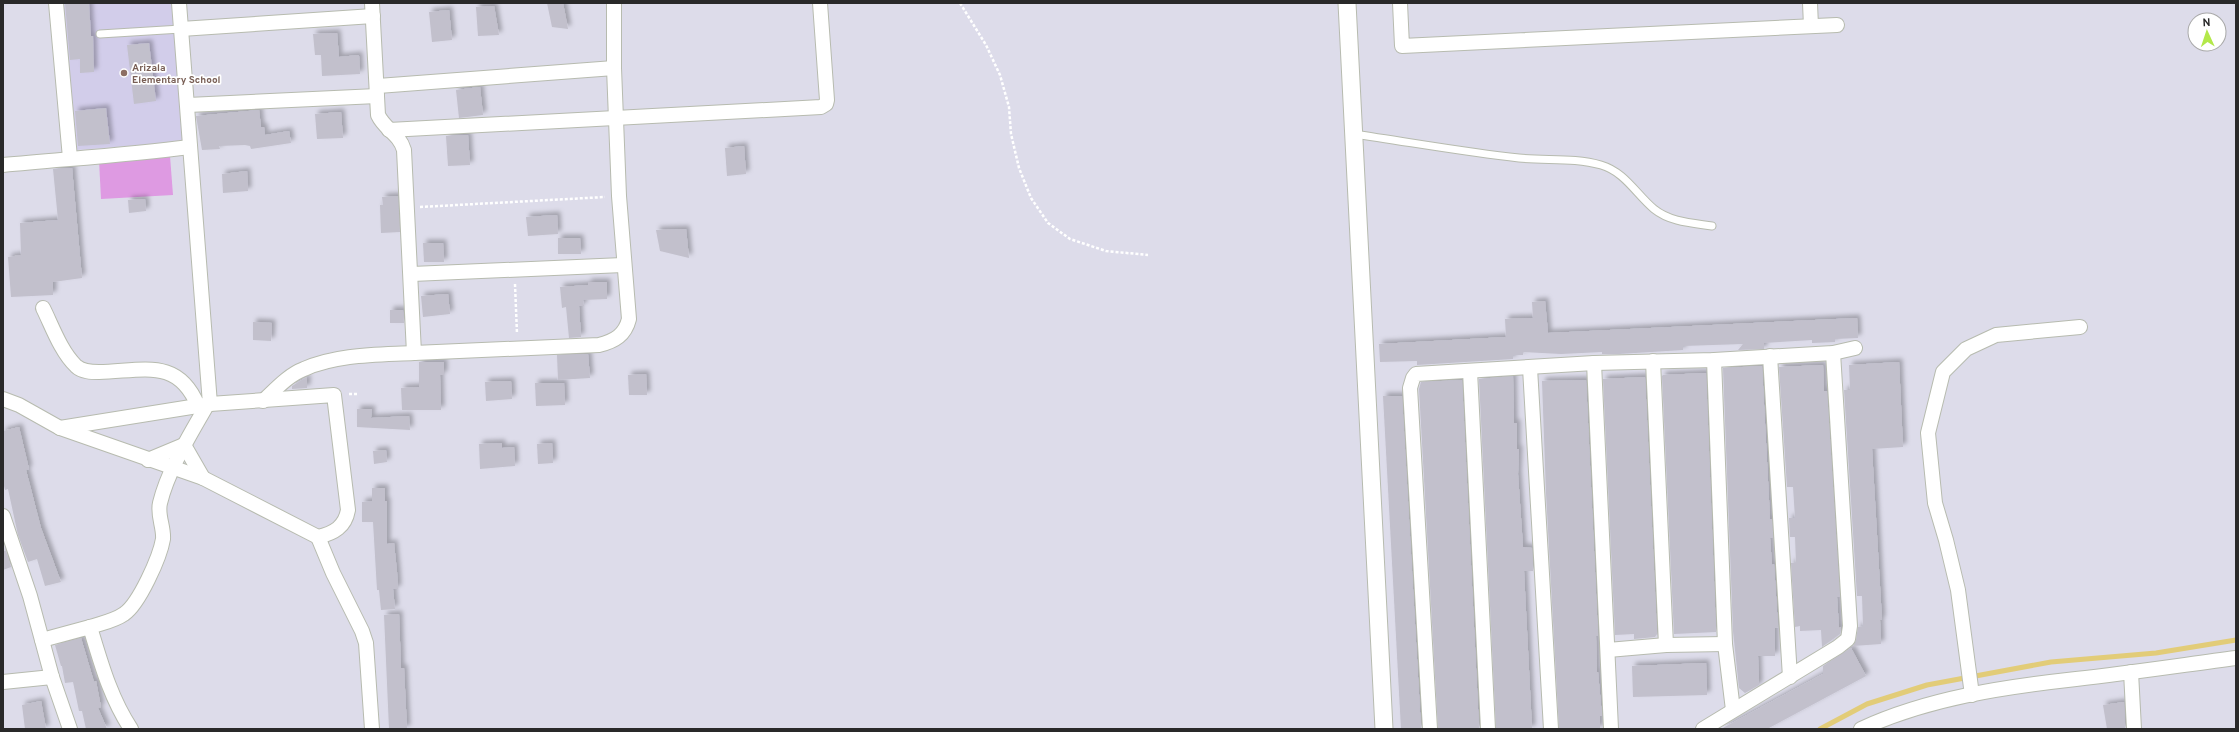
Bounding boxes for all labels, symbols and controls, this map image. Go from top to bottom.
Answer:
north arrow [2187,12,2227,52]
text: N [2202,16,2211,30]
place label: Arizala Elementary School [132,62,221,87]
marker: Arizala Elementary School [119,68,129,78]

